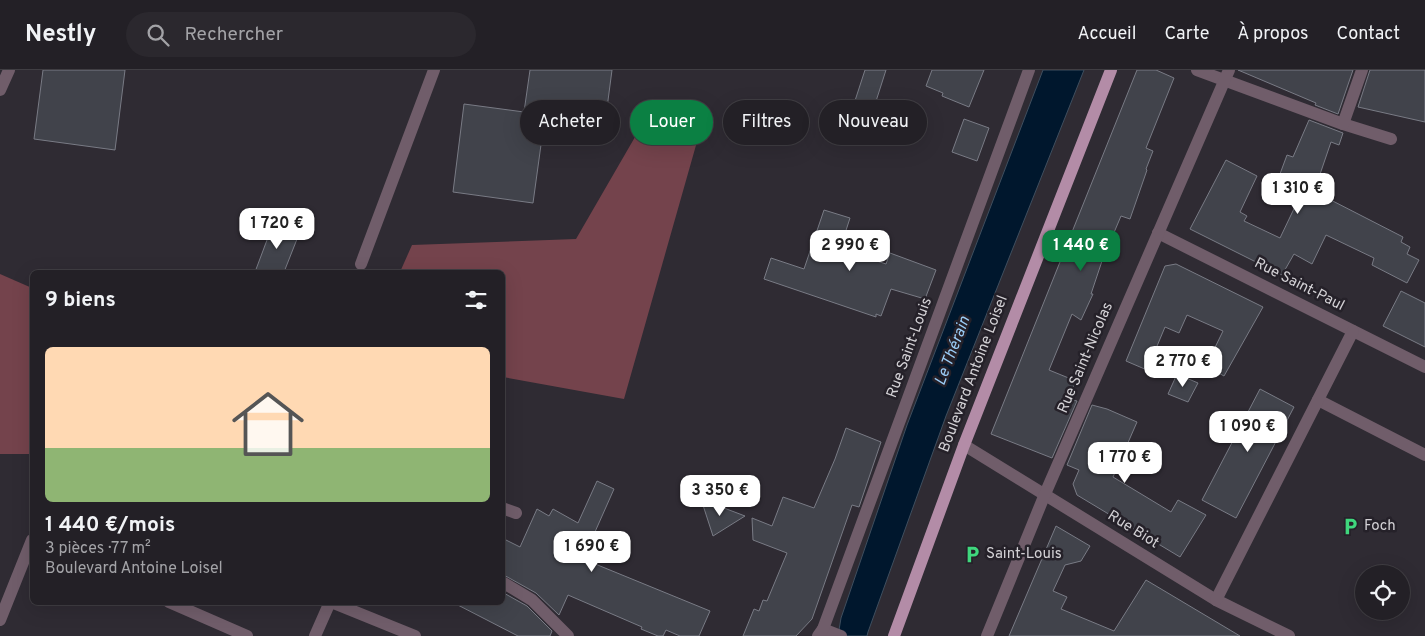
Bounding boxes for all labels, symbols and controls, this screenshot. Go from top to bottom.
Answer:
search box [126,12,476,57]
text: Nestly [25,20,96,50]
icon: search [144,21,172,49]
text: Rechercher [184,23,283,47]
text: Accueil [1077,23,1136,46]
text: Carte [1164,23,1209,46]
text: À propos [1237,23,1308,46]
text: Contact [1336,23,1400,46]
chip: Acheter [520,100,620,145]
chip: Louer [630,100,713,145]
chip: Filtres [723,100,809,145]
chip: Nouveau [819,100,927,145]
pin: 1 310 € [1252,172,1344,215]
text: 1 310 € [1272,179,1324,199]
pin: 1 720 € [231,208,323,250]
text: 1 720 € [250,214,304,234]
pin: 2 990 € [804,230,896,272]
pin: 1 440 € [1035,230,1127,272]
text: 2 990 € [821,236,879,256]
text: 1 440 € [1053,236,1109,256]
street label: Rue Saint-Paul [1251,254,1347,316]
icon: filters [462,286,490,314]
text: 9 biens [45,287,116,314]
street label: Boulevard Antoine Loisel [935,293,1013,455]
street label: Rue Saint-Louis [883,295,937,401]
street label: Rue Saint-Nicolas [1054,300,1118,416]
water label: Le Thérain [931,313,975,388]
pin: 2 770 € [1137,346,1229,388]
text: 2 770 € [1155,352,1211,372]
icon: home [223,379,313,469]
pin: 1 090 € [1202,410,1294,453]
text: 1 090 € [1220,417,1276,437]
pin: 1 770 € [1079,442,1171,484]
text: 1 770 € [1099,448,1151,468]
pin: 3 350 € [674,474,766,517]
text: 3 350 € [691,481,749,501]
street label: Rue Biot [1104,507,1162,553]
text: 1 440 €/mois [45,512,175,539]
parking icon: Foch [1340,516,1360,536]
place label: Foch [1364,517,1396,536]
pin: 1 690 € [546,530,638,573]
text: 1 690 € [565,537,619,557]
text: 3 pièces · 77 m² [45,539,151,559]
parking icon: Saint-Louis [962,544,982,564]
place label: Saint-Louis [986,545,1062,564]
text: Boulevard Antoine Loisel [45,559,223,579]
map controls [1355,565,1410,620]
button: locate [1355,565,1410,620]

